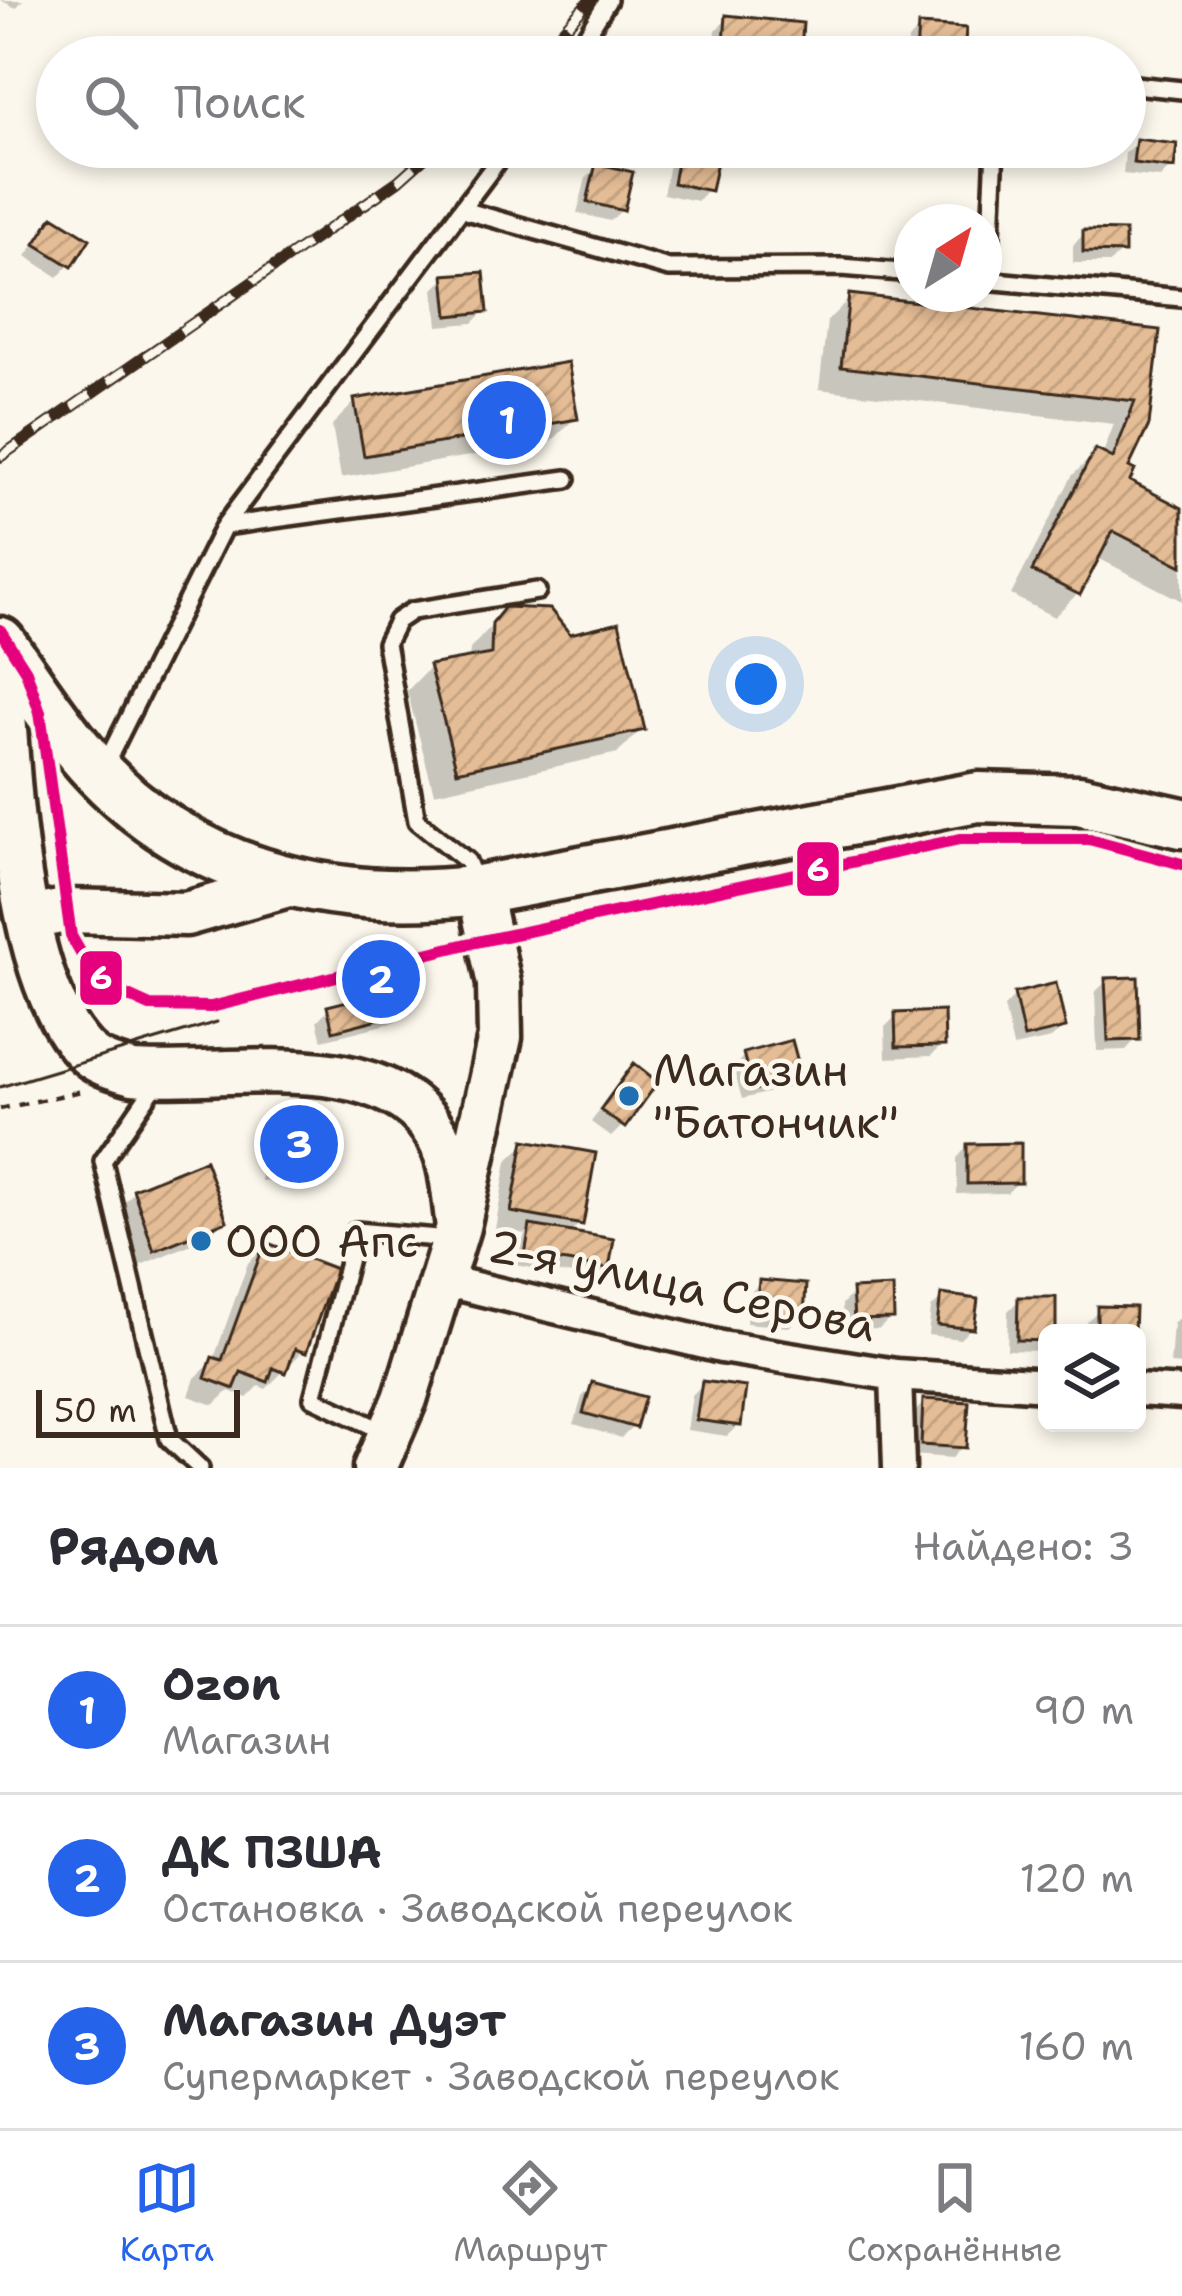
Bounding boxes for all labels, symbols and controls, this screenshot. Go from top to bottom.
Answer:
search box [36,36,1146,168]
icon: search [78,69,144,135]
text: Поиск [174,72,305,132]
north arrow [894,204,1002,312]
pin: 1 [468,375,546,465]
your location [726,654,786,714]
line badge: 6 [795,840,841,898]
text: 6 [806,847,830,892]
pin: 2 [342,934,420,1024]
line badge: 6 [78,949,124,1007]
text: 6 [89,955,113,1000]
place label: Магазин "Батончик" [653,1040,899,1152]
marker: Магазин "Батончик" [616,1083,642,1109]
pin: 3 [260,1099,338,1189]
place label: ООО Апс [225,1211,418,1271]
street label: 2-я улица Серова [483,1215,881,1355]
marker: ООО Апс [188,1228,214,1254]
map controls [1038,1324,1146,1432]
button: layers [1038,1324,1146,1432]
scale bar [36,1384,240,1437]
text: 50 m [54,1388,137,1433]
text: Рядом [48,1512,219,1580]
text: Найдено: 3 [913,1520,1134,1572]
text: Ozon [162,1654,281,1714]
text: 1 [78,1684,96,1736]
text: 90 m [1033,1684,1134,1736]
text: Магазин [162,1714,331,1766]
text: ДК ПЗША [162,1822,382,1882]
text: 2 [73,1852,101,1904]
text: 120 m [1019,1852,1134,1904]
text: Остановка · Заводской переулок [162,1882,793,1934]
text: Магазин Дуэт [162,1990,506,2050]
text: 3 [73,2020,101,2072]
text: 160 m [1019,2020,1134,2072]
text: Супермаркет · Заводской переулок [162,2050,839,2102]
tab: Карта [120,2155,214,2272]
tab: Маршрут [453,2155,607,2272]
tab: Сохранённые [847,2155,1062,2272]

